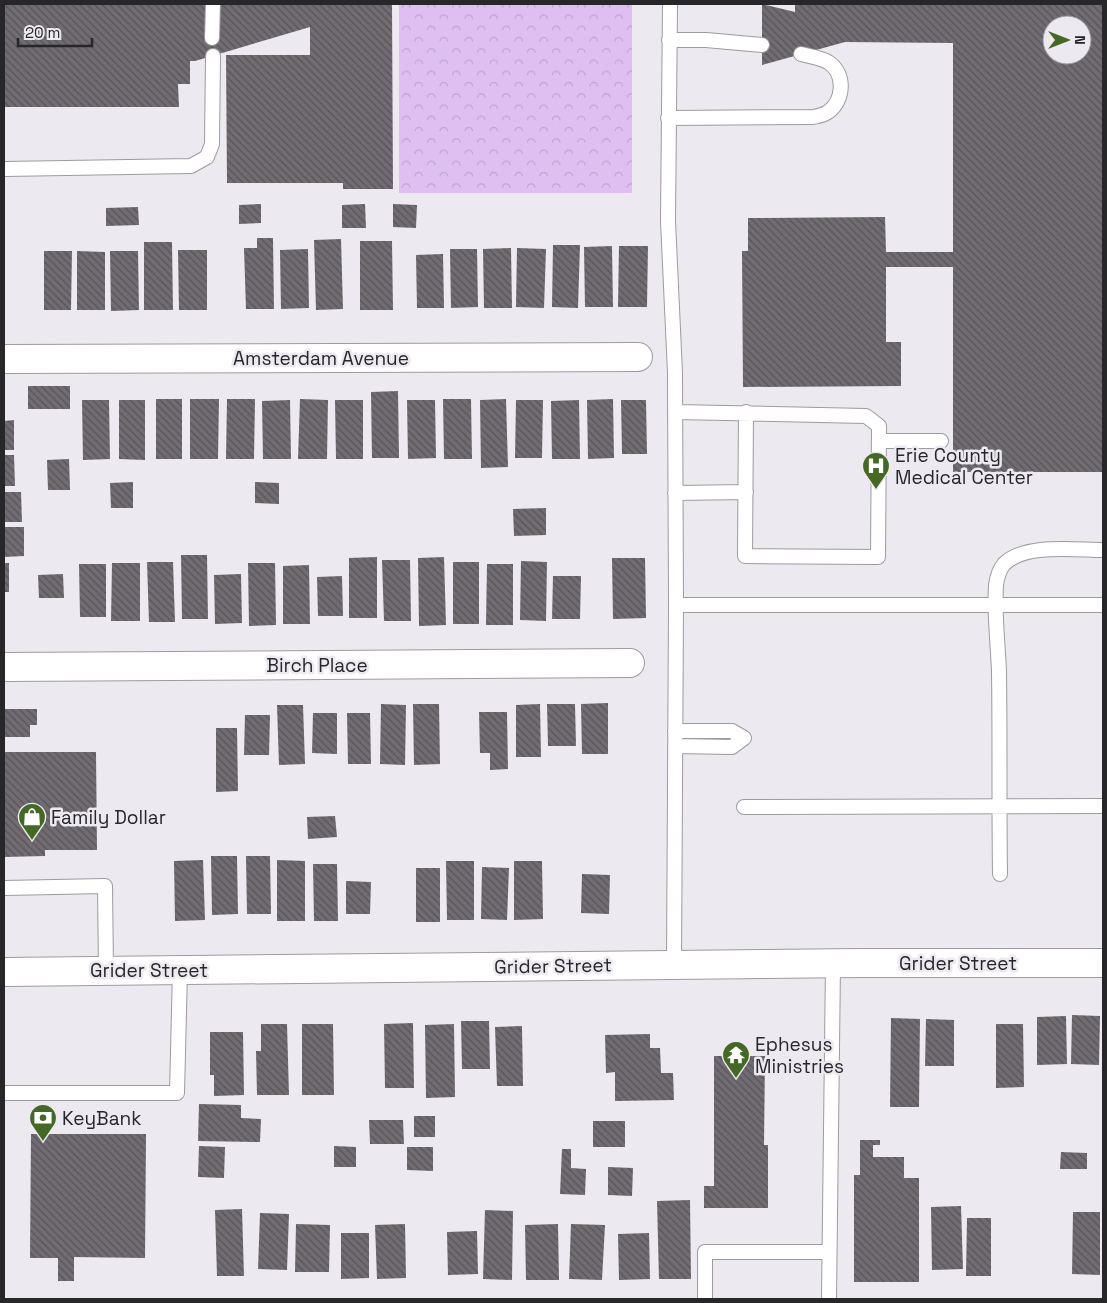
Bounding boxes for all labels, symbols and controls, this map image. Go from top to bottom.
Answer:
scale bar [18,15,91,47]
north arrow [1042,15,1092,65]
text: 20 m [25,23,60,42]
text: N [1071,35,1089,45]
street label: Amsterdam Avenue [233,346,409,371]
place label: Erie County Medical Center [895,443,1033,490]
hospital icon: Erie County Medical Center [861,451,891,490]
street label: Birch Place [266,653,368,678]
shop icon: Family Dollar [17,802,47,841]
place label: Family Dollar [51,805,166,830]
street label: Grider Street [899,951,1017,976]
street label: Grider Street [494,952,612,980]
street label: Grider Street [90,958,208,983]
place label: Ephesus Ministries [755,1032,844,1079]
temple icon: Ephesus Ministries [721,1040,751,1079]
bank icon: KeyBank [28,1103,58,1142]
place label: KeyBank [62,1106,141,1131]

